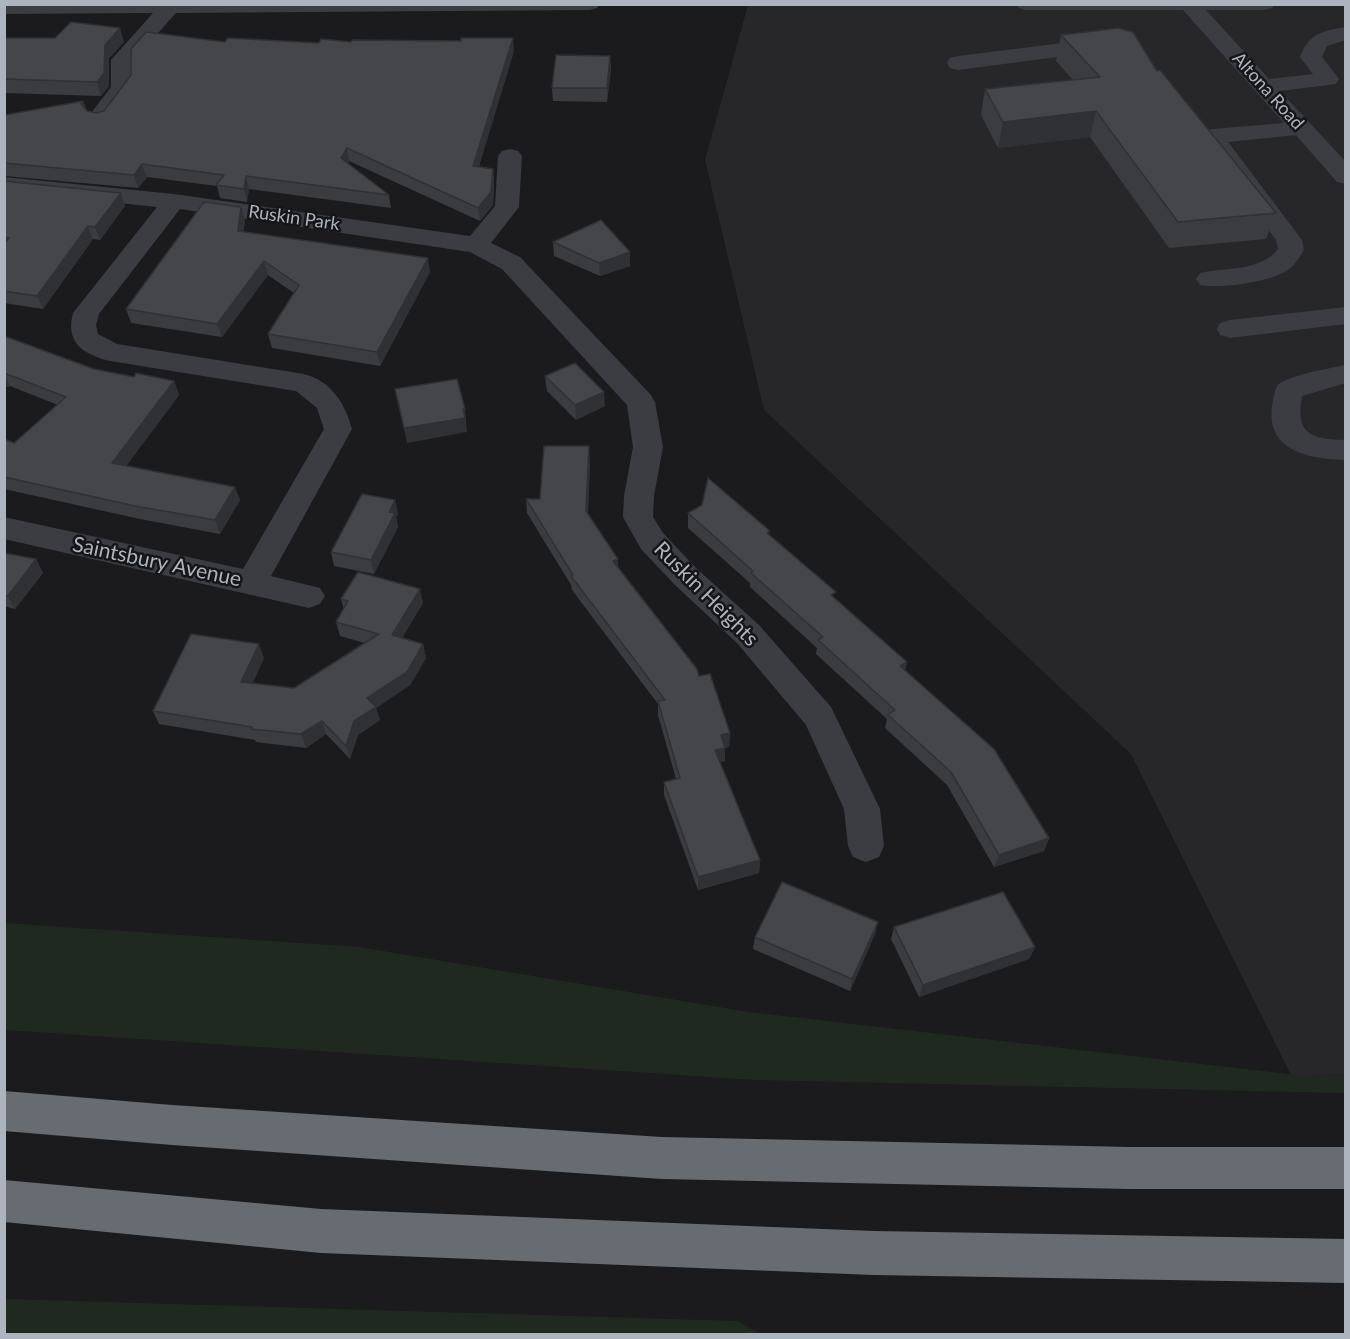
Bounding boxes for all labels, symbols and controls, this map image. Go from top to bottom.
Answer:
street label: Altona Road [1228,48,1308,134]
street label: Ruskin Park [247,201,341,235]
street label: Saintsbury Avenue [70,532,244,592]
street label: Ruskin Heights [649,537,763,651]

